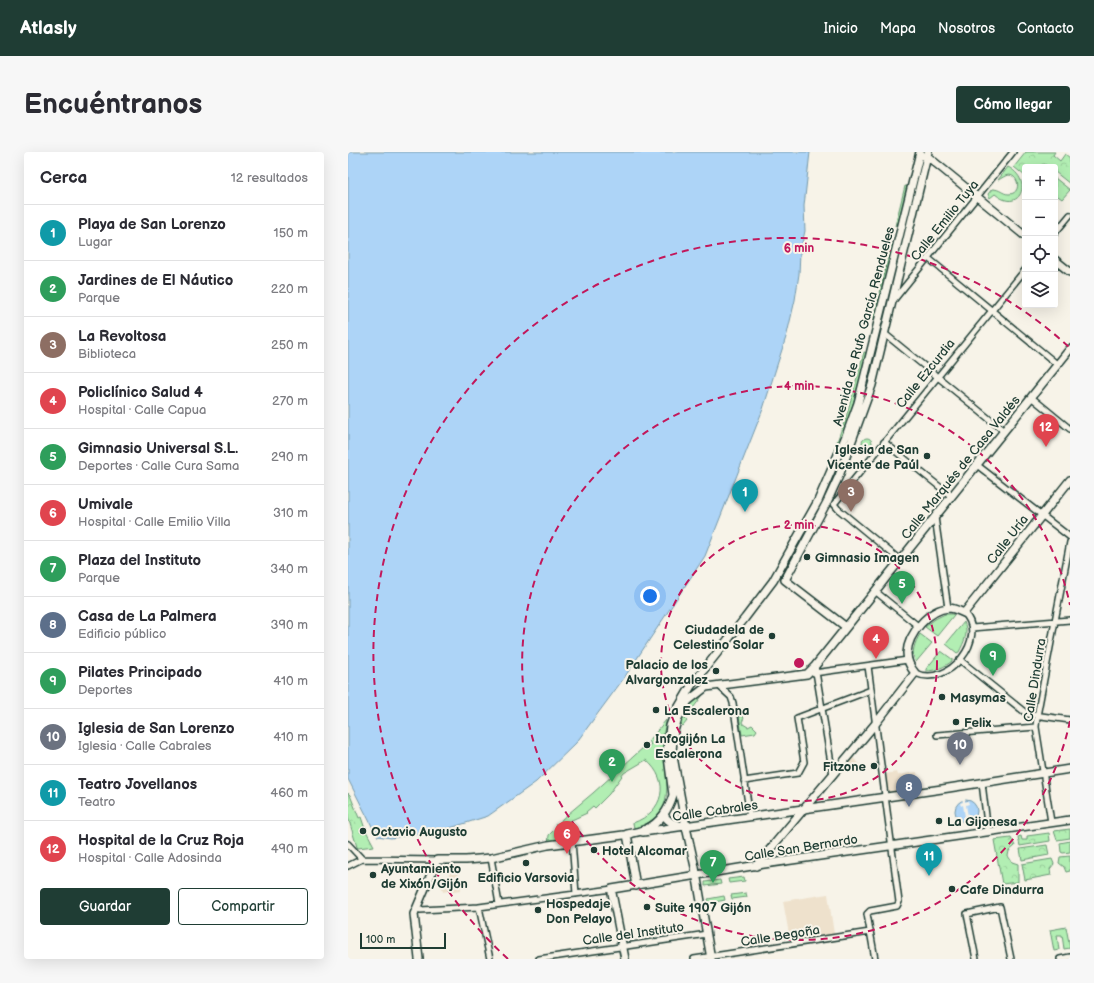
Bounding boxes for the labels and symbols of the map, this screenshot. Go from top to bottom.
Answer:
street label: Calle Emilio Tuya [907,177,982,264]
street label: Avenida de Rufo García Rendueles [830,224,898,428]
text: 6 min [784,241,814,256]
street label: Calle Ezcurdia [893,336,959,412]
text: 4 min [784,379,814,394]
street label: Calle Marqués de Casa Valdés [898,392,1024,543]
pin: 12 [1033,414,1059,447]
place label: Iglesia de San Vicente de Paúl [827,442,919,473]
marker: Iglesia de San Vicente de Paúl [922,451,932,461]
pin: 1 [732,479,758,512]
pin: 3 [838,479,864,512]
street label: Calle Uría [984,512,1032,567]
text: 2 min [784,518,814,533]
place label: Gimnasio Imagen [815,550,919,566]
marker: Gimnasio Imagen [802,552,812,562]
pin: 5 [889,571,915,604]
your location [640,586,660,606]
place label: Ciudadela de Celestino Solar [673,622,765,653]
pin: 4 [863,626,889,659]
marker: Ciudadela de Celestino Solar [767,631,777,641]
street label: Calle Dindurra [1020,637,1050,723]
pin: 9 [980,643,1006,676]
centre of rings [792,656,806,670]
place label: Palacio de los Alvargonzalez [625,657,709,688]
marker: Palacio de los Alvargonzalez [711,666,721,676]
place label: Masymas [950,690,1006,706]
marker: Masymas [937,692,947,702]
place label: La Escalerona [664,703,749,719]
marker: La Escalerona [651,705,661,715]
place label: Felix [964,715,991,731]
marker: Felix [951,717,961,727]
place label: Infogijón La Escalerona [655,731,725,762]
pin: 10 [947,732,973,765]
marker: Infogijón La Escalerona [642,740,652,750]
pin: 2 [599,749,625,782]
place label: Fitzone [823,759,867,775]
marker: Fitzone [869,761,879,771]
pin: 8 [896,774,922,807]
street label: Calle Cabrales [671,797,759,825]
place label: La Gijonesa [947,814,1017,830]
marker: La Gijonesa [934,816,944,826]
pin: 6 [554,821,580,854]
place label: Octavio Augusto [371,824,467,840]
marker: Octavio Augusto [358,826,368,836]
street label: Calle San Bernardo [743,831,859,865]
place label: Hotel Alcomar [602,843,688,859]
pin: 11 [916,843,942,876]
marker: Hotel Alcomar [589,845,599,855]
pin: 7 [700,850,726,883]
marker: Edificio Varsovia [521,858,531,868]
place label: Ayuntamiento de Xixón/Gijón [380,861,468,892]
marker: Ayuntamiento de Xixón/Gijón [368,870,378,880]
place label: Edificio Varsovia [477,870,575,886]
place label: Cafe Dindurra [960,882,1044,898]
marker: Cafe Dindurra [947,884,957,894]
place label: Hospedaje Don Pelayo [546,896,612,927]
place label: Suite 1907 Gijón [655,900,751,916]
marker: Suite 1907 Gijón [642,902,652,912]
marker: Hospedaje Don Pelayo [533,905,543,915]
street label: Calle del Instituto [581,919,685,949]
street label: Calle Begoña [740,922,821,950]
scale bar [360,931,446,950]

